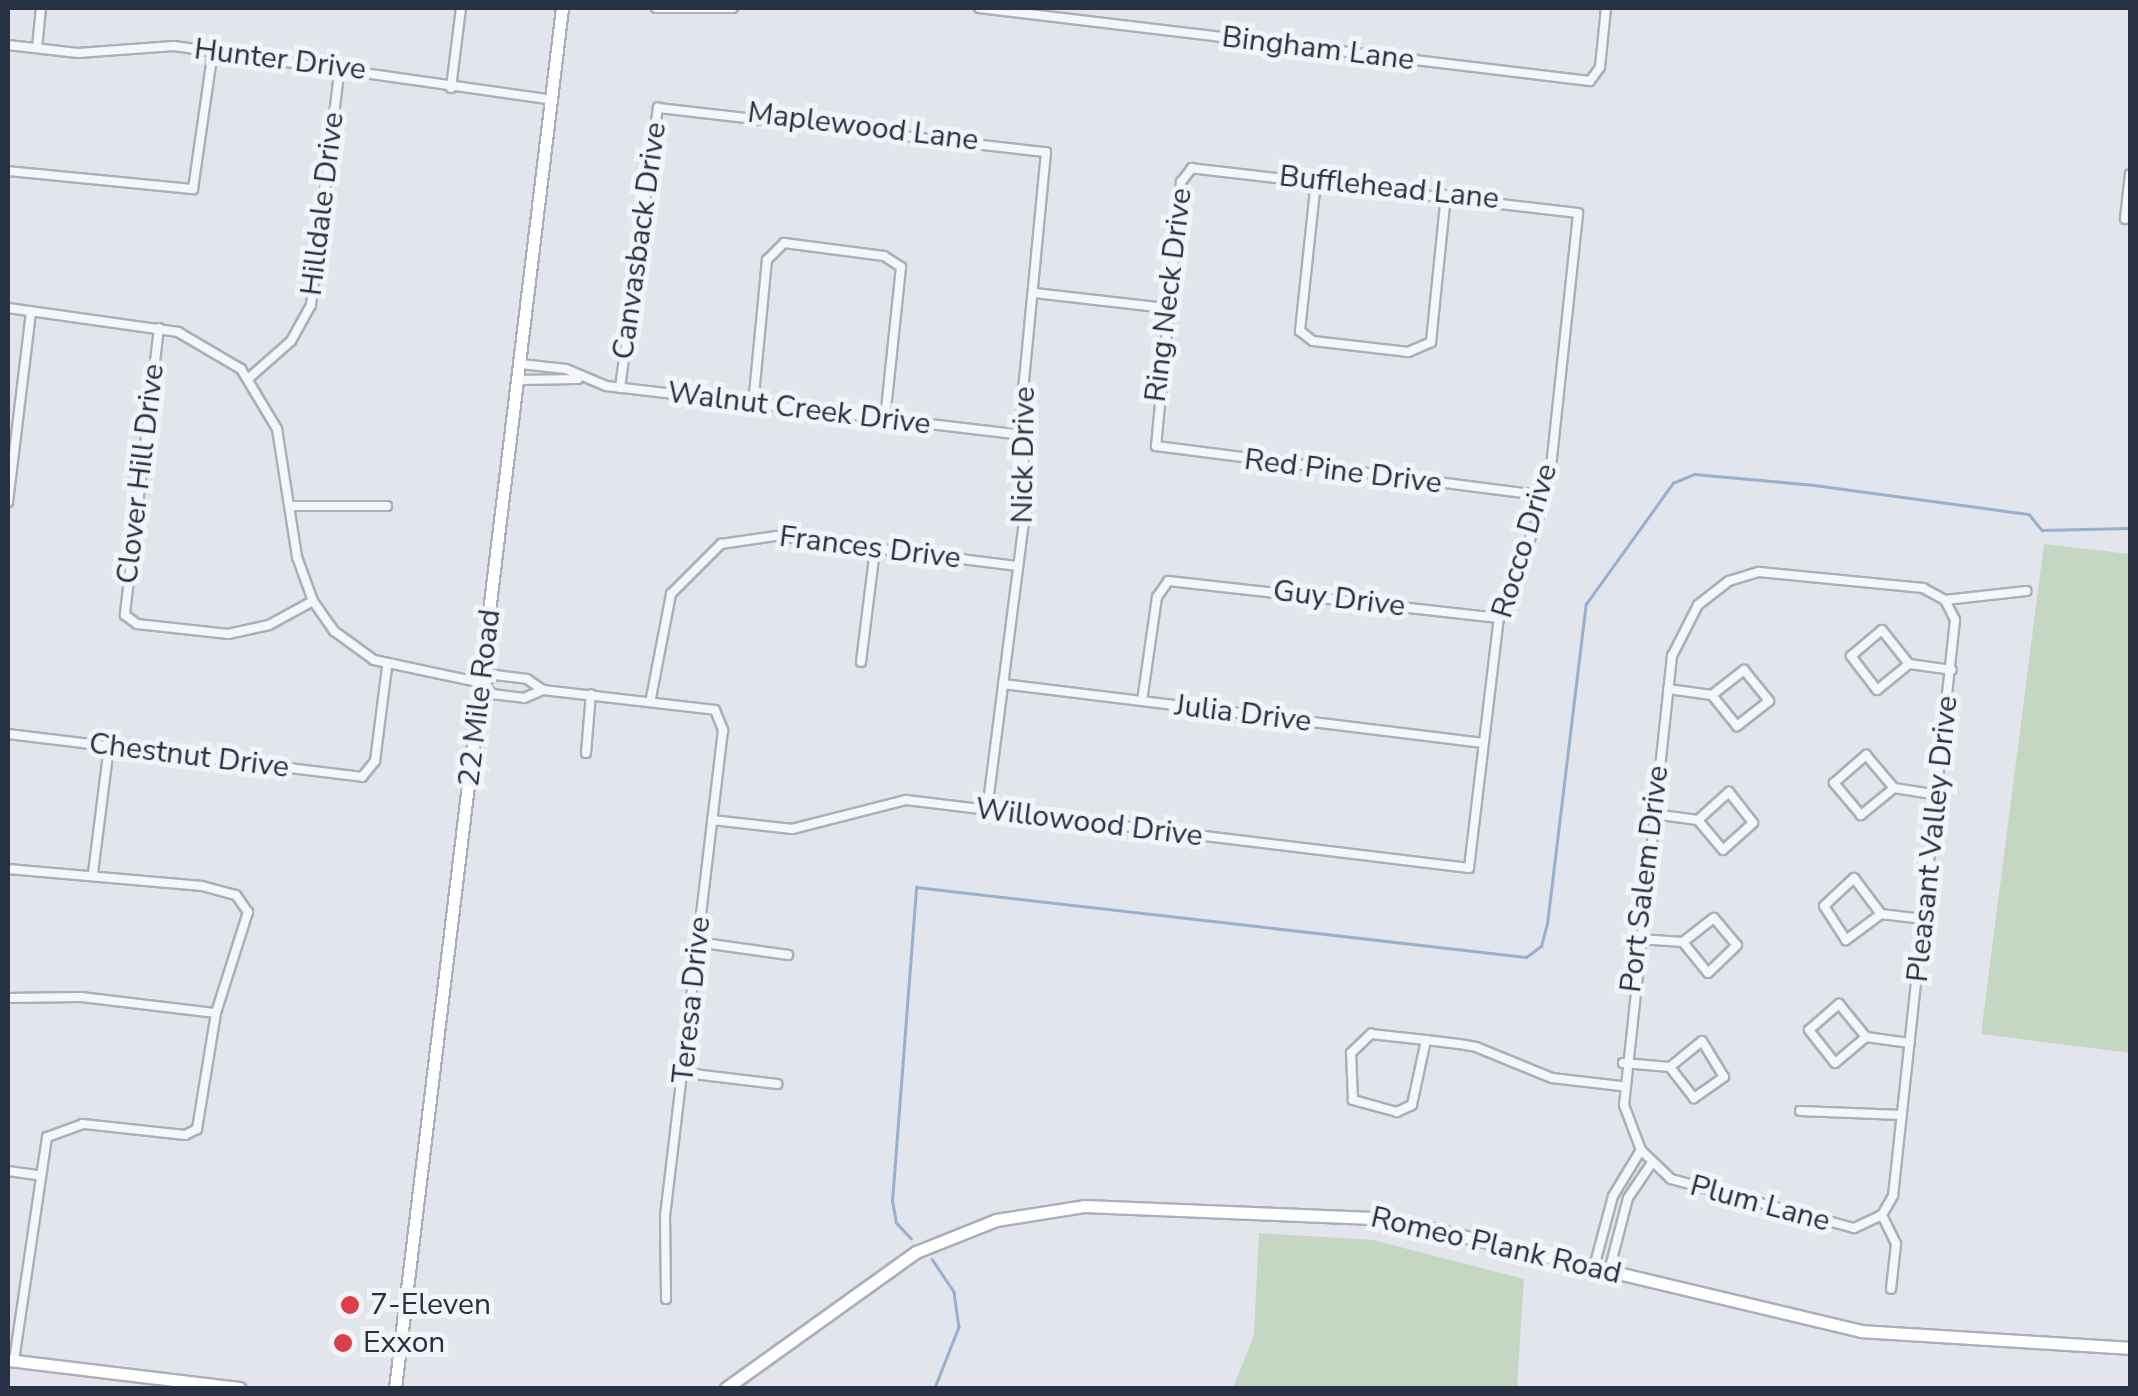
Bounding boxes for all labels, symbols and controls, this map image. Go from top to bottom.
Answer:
street label: Bingham Lane [1220,19,1416,79]
street label: Hunter Drive [192,32,368,88]
street label: Maplewood Lane [746,95,980,159]
street label: Hilldale Drive [294,110,352,298]
street label: Canvasback Drive [606,120,674,362]
street label: Bufflehead Lane [1277,159,1501,217]
street label: Ring Neck Drive [1138,186,1200,404]
street label: Clover Hill Drive [110,362,172,586]
street label: Walnut Creek Drive [665,375,933,443]
street label: Nick Drive [1005,386,1043,524]
street label: Red Pine Drive [1242,442,1444,502]
street label: Rocco Drive [1485,460,1565,622]
street label: Frances Drive [777,519,963,577]
street label: Guy Drive [1271,573,1407,625]
street label: 22 Mile Road [451,607,509,789]
street label: Julia Drive [1173,688,1313,740]
street label: Pleasant Valley Drive [1900,694,1966,984]
street label: Chestnut Drive [87,726,291,786]
street label: Port Salem Drive [1613,763,1677,995]
street label: Willowood Drive [973,791,1205,855]
street label: Teresa Drive [665,915,719,1085]
street label: Plum Lane [1686,1168,1834,1240]
street label: Romeo Plank Road [1367,1200,1625,1292]
place label: 7-Eleven [370,1287,491,1323]
marker: 7-Eleven [339,1294,361,1316]
place label: Exxon [363,1325,445,1361]
marker: Exxon [332,1332,354,1354]

